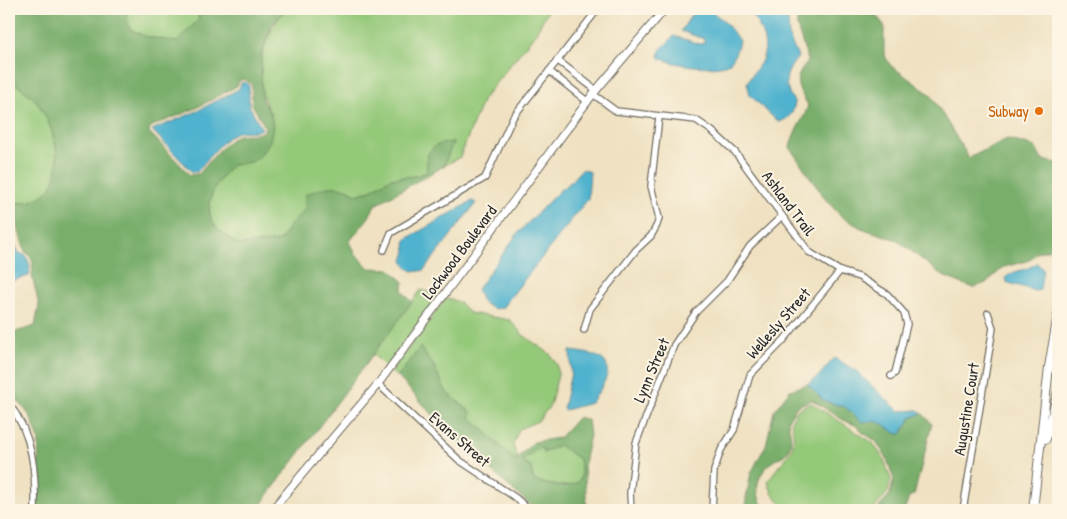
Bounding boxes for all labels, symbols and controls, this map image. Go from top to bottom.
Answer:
place label: Subway [988,100,1029,122]
marker: Subway [1033,105,1045,117]
street label: Ashland Trail [757,166,821,241]
street label: Lockwood Boulevard [416,201,502,303]
street label: Wellesly Street [741,282,815,363]
street label: Lynn Street [628,334,675,406]
street label: Augustine Court [948,361,984,457]
street label: Evans Street [425,406,496,472]

